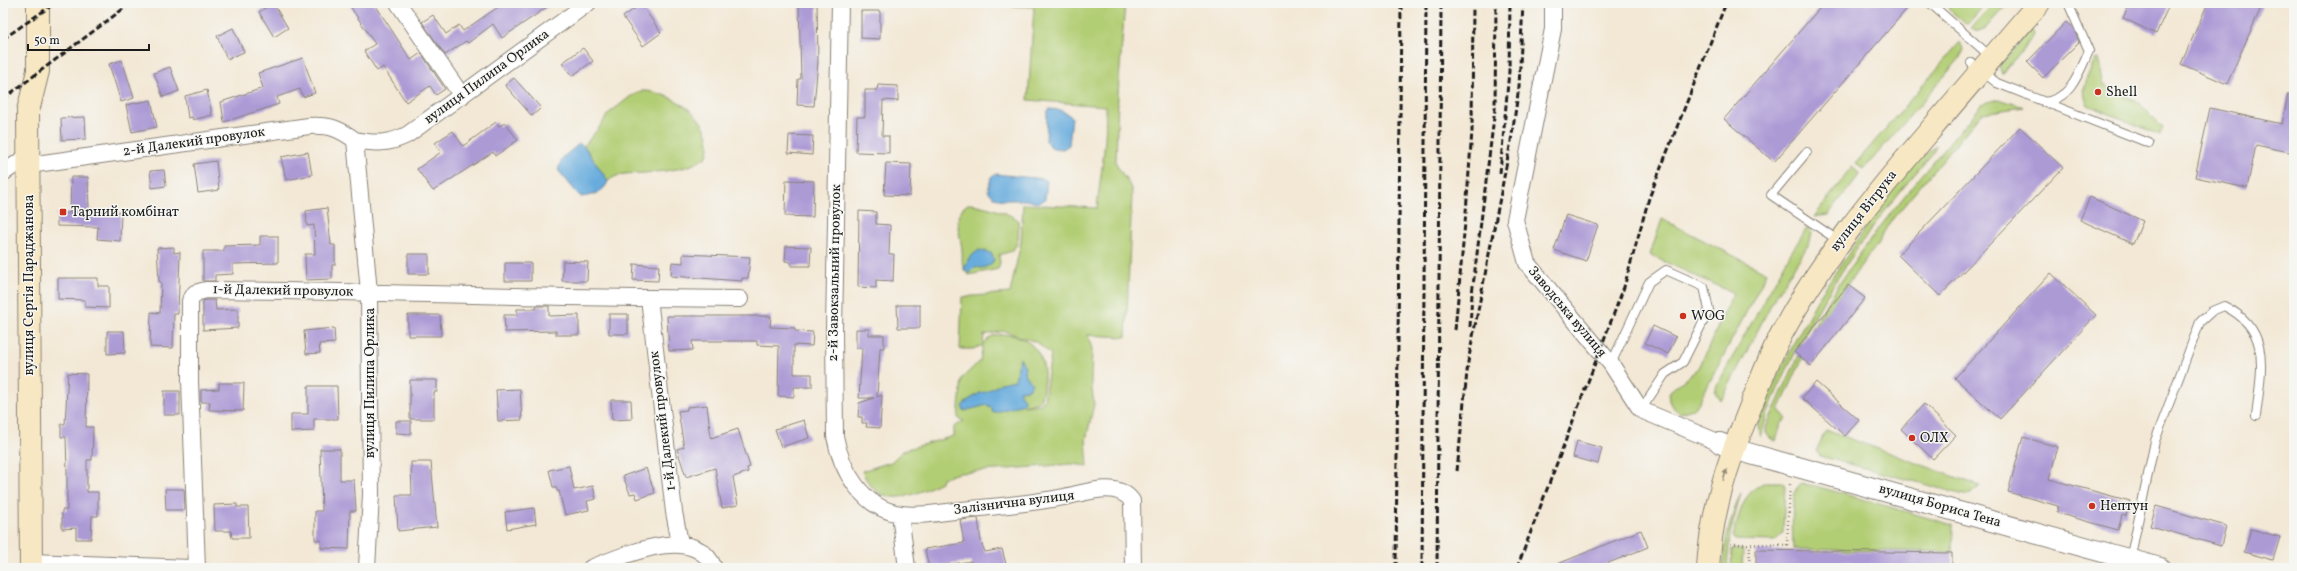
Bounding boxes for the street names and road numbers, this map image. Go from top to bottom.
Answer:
street label: вулиця Пилипа Орлика [421,25,553,129]
street label: 2-й Далекий провулок [122,123,267,161]
street label: вулиця Вітрука [1826,166,1902,256]
street label: 2-й Завокзальний провулок [824,184,846,362]
street label: вулиця Сергія Параджанова [20,195,39,375]
street label: Заводська вулиця [1523,262,1611,362]
street label: 1-й Далекий провулок [212,280,354,302]
street label: вулиця Пилипа Орлика [361,308,380,458]
street label: 1-й Далекий провулок [645,349,681,492]
street label: вулиця Бориса Тена [1877,479,2003,533]
street label: Залізнична вулиця [953,486,1075,520]

